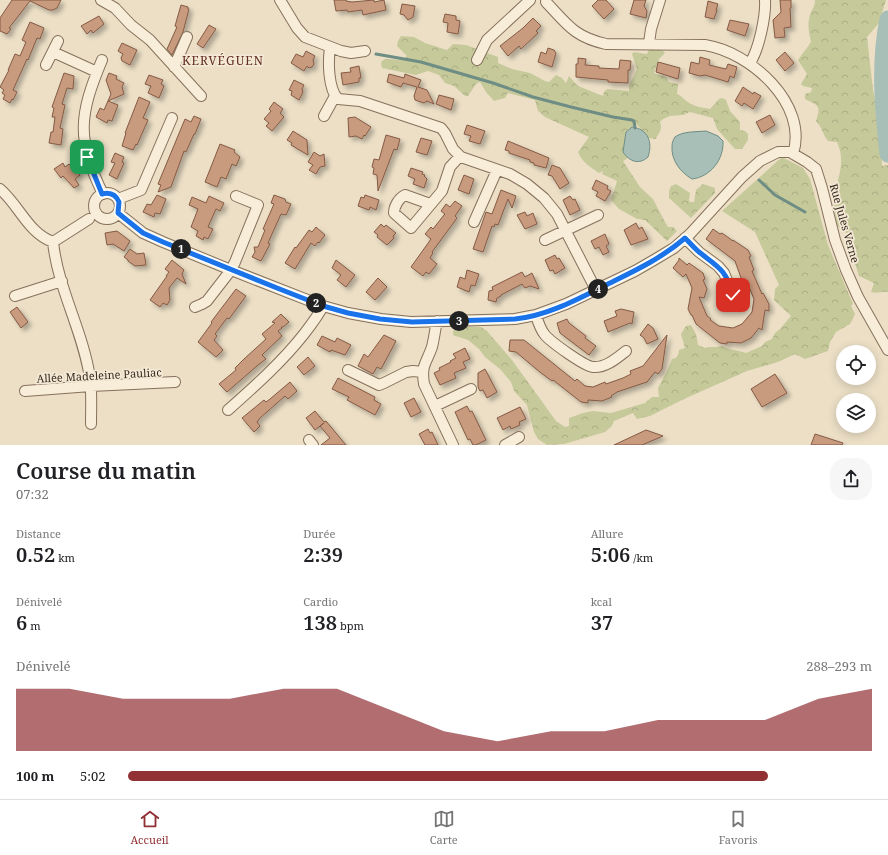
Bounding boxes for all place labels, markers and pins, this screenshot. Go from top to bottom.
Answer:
pin [70,140,104,174]
pin: 1 [171,239,191,259]
pin [716,278,750,312]
pin: 4 [588,279,608,299]
pin: 2 [306,293,326,313]
pin: 3 [449,311,469,331]

